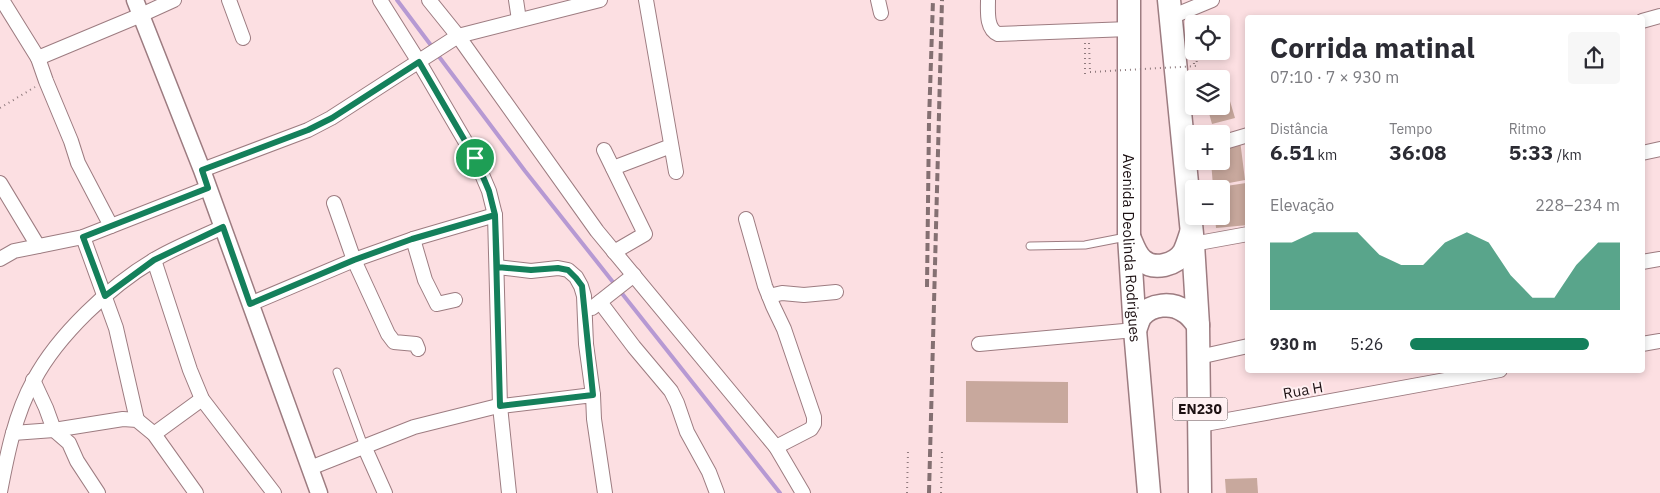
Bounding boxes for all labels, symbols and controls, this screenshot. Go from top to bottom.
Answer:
map controls [1185,15,1230,225]
button: locate [1185,15,1230,60]
text: Corrida matinal [1270,29,1475,66]
button: share [1568,32,1620,84]
text: 07:10 · 7 × 930 m [1270,67,1399,87]
button: layers [1185,70,1230,115]
text: Distância [1270,120,1328,138]
text: Tempo [1389,120,1432,138]
text: Ritmo [1509,120,1546,138]
button: + [1185,125,1230,170]
pin [454,137,496,179]
text: 6.51 [1270,138,1314,166]
text: 36:08 [1389,138,1447,166]
text: 5:33 [1509,138,1553,166]
icon: arrive [461,144,489,172]
text: km [1314,146,1337,164]
text: /km [1553,146,1582,164]
street label: Avenida Deolinda Rodrigues [1120,154,1145,343]
button: − [1185,180,1230,225]
text: Elevação [1270,195,1334,215]
text: 228–234 m [1535,195,1620,215]
text: 930 m [1270,334,1317,354]
text: 5:26 [1350,334,1383,354]
street label: Rua H [1282,377,1324,403]
road number: EN230 [1172,398,1228,420]

